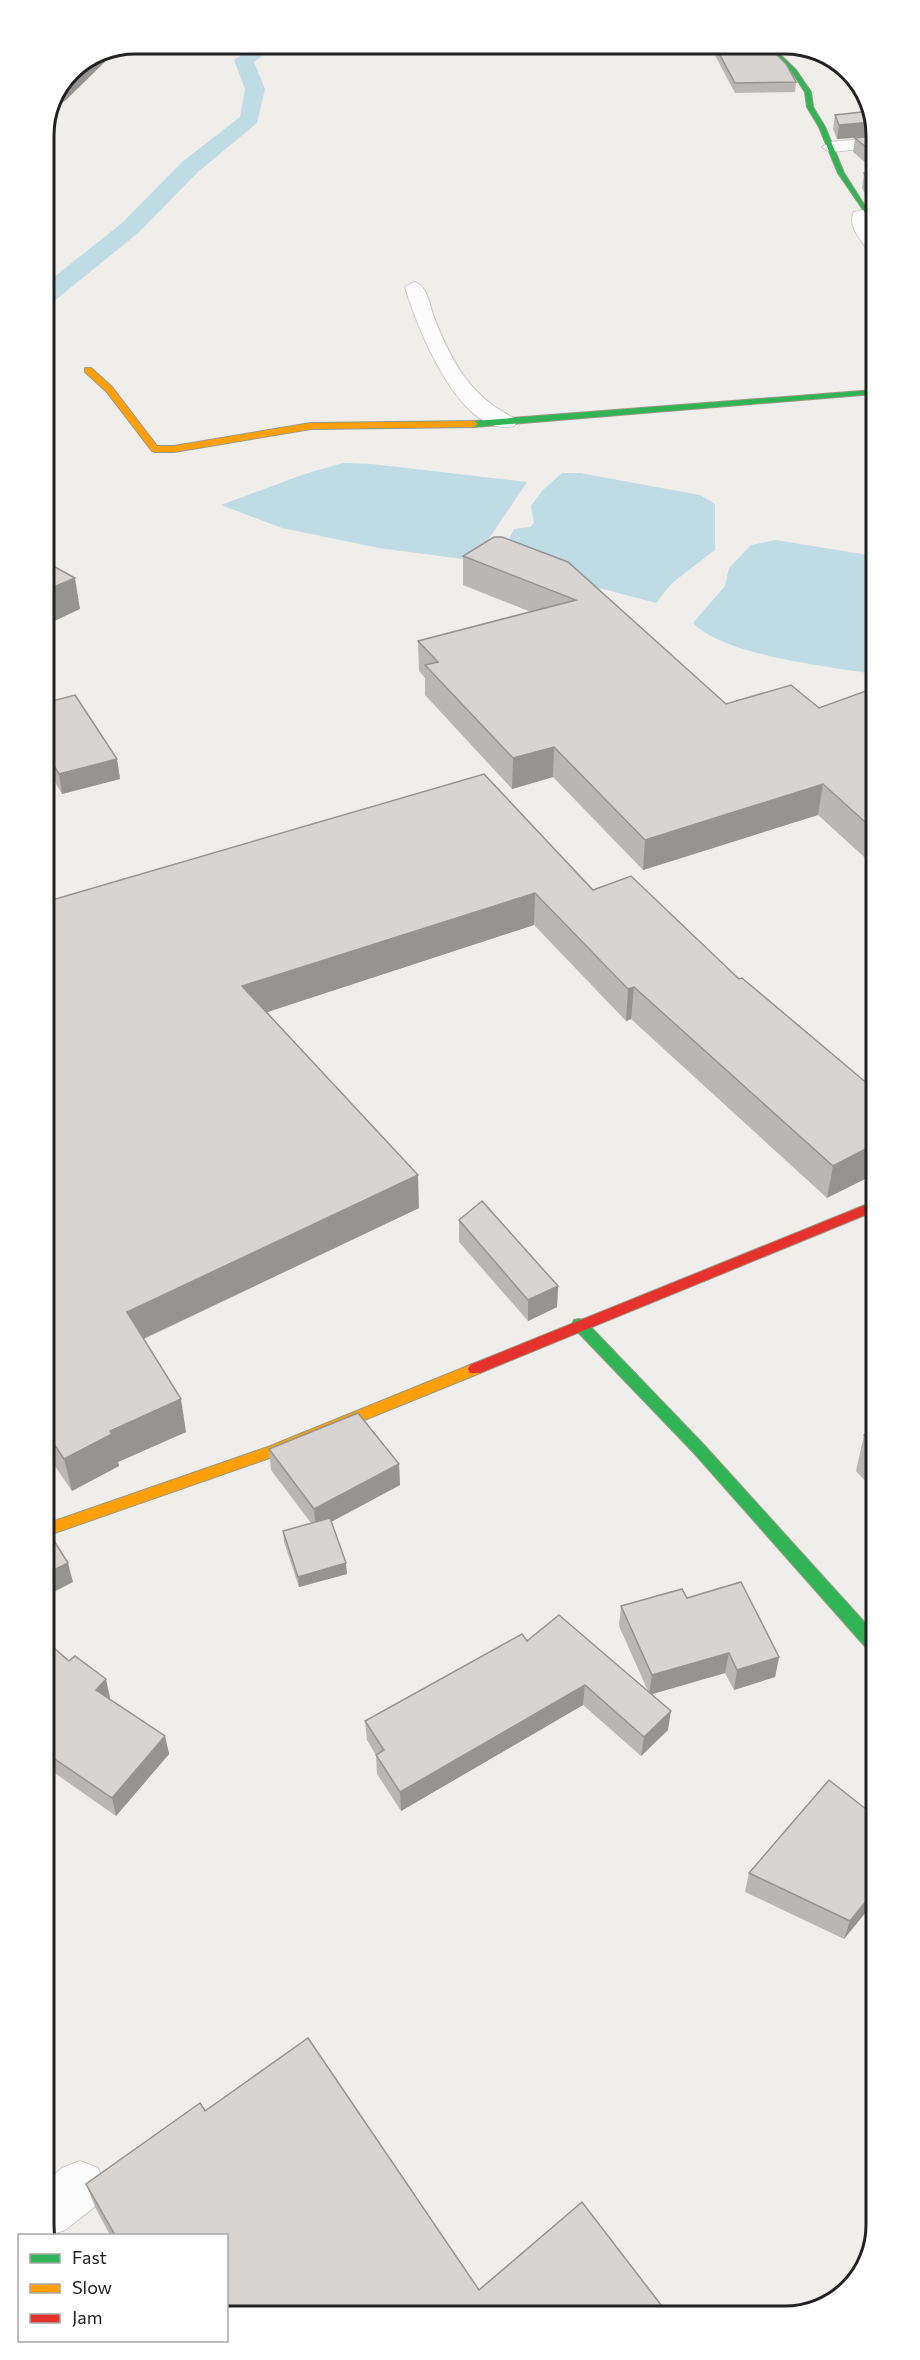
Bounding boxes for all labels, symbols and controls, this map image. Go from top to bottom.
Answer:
legend [18,2234,228,2342]
text: Fast [72,2246,107,2268]
text: Slow [72,2276,112,2298]
text: Jam [72,2306,102,2328]

